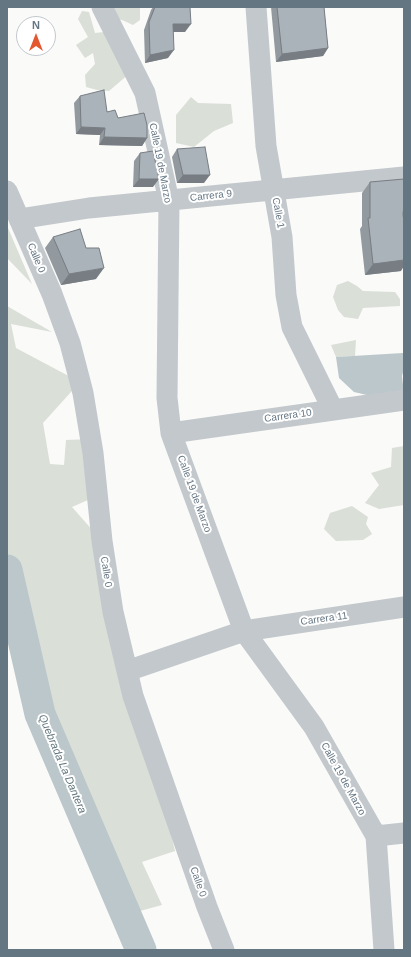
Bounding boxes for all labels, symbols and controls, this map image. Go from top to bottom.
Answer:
north arrow [16,16,56,56]
text: N [32,19,40,31]
street label: Calle 19 de Marzo [146,122,174,204]
street label: Carrera 9 [189,188,233,204]
street label: Calle 1 [269,197,287,229]
street label: Calle 0 [24,241,48,275]
street label: Carrera 10 [263,407,313,425]
street label: Calle 19 de Marzo [174,454,214,534]
street label: Calle 0 [98,556,114,588]
street label: Carrera 11 [300,610,348,628]
water label: Quebrada La Dantera [35,712,89,816]
street label: Calle 19 de Marzo [318,741,368,817]
street label: Calle 0 [187,865,209,899]

